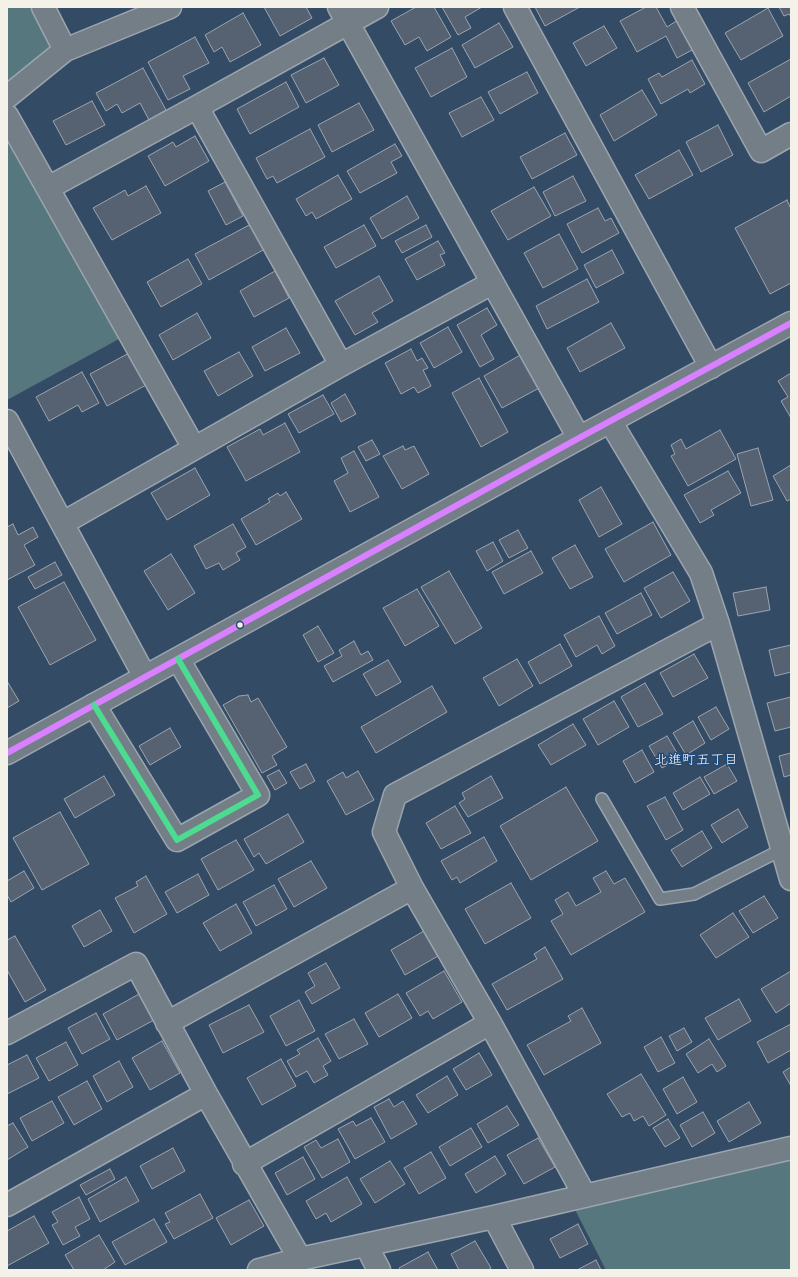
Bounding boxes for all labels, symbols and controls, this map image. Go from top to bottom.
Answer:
unlabelled marker [235,620,245,630]
district label: 北進町五丁目 [654,754,738,770]

